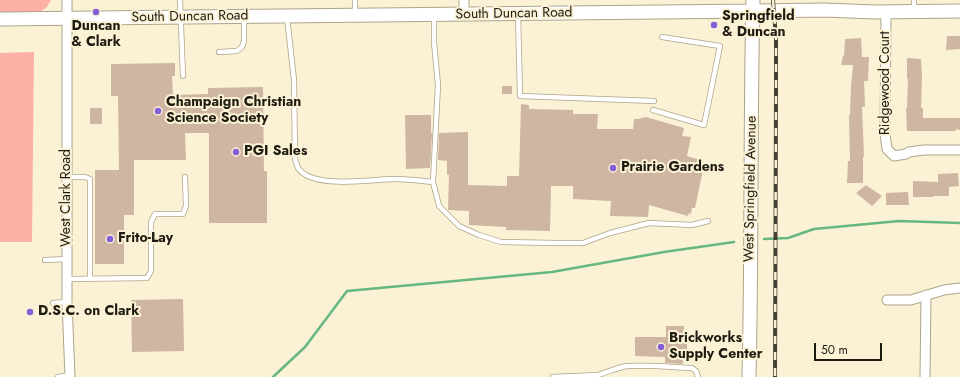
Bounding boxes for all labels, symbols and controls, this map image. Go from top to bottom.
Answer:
street label: South Duncan Road [455,5,573,23]
marker: Duncan & Clark [91,7,101,17]
street label: South Duncan Road [131,8,249,26]
place label: Springfield & Duncan [722,9,795,42]
place label: Duncan & Clark [71,19,121,52]
marker: Springfield & Duncan [709,20,719,30]
street label: Ridgewood Court [878,31,894,135]
place label: Champaign Christian Science Society [166,95,301,128]
marker: Champaign Christian Science Society [153,106,163,116]
street label: West Springfield Avenue [741,116,761,262]
place label: PGI Sales [244,144,307,160]
marker: PGI Sales [231,147,241,157]
street label: West Clark Road [59,149,75,247]
place label: Prairie Gardens [621,160,724,176]
marker: Prairie Gardens [608,163,618,173]
place label: Frito-Lay [118,231,173,247]
marker: Frito-Lay [105,234,115,244]
place label: D.S.C. on Clark [38,304,139,320]
marker: D.S.C. on Clark [25,307,35,317]
place label: Brickworks Supply Center [669,331,762,364]
scale bar [816,335,884,361]
text: 50 m [821,341,848,359]
marker: Brickworks Supply Center [656,342,666,352]

